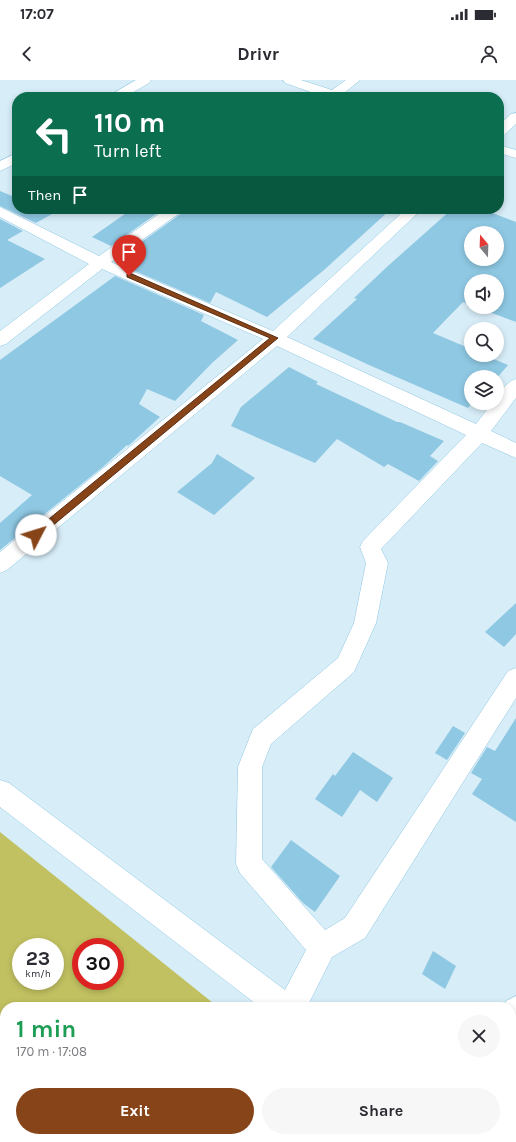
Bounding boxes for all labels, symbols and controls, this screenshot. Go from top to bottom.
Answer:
text: 17:07 [20,5,54,23]
icon: back [16,43,38,65]
text: Drivr [237,43,279,65]
icon: person [478,43,500,65]
text: 110 m [94,106,165,139]
icon: left [28,108,80,160]
text: Turn left [94,140,162,162]
icon: arrive [69,184,91,206]
text: Then [28,186,61,204]
north arrow [464,226,504,266]
map controls [464,226,504,410]
pin [112,235,146,276]
icon: arrive [118,241,140,263]
button: sound [464,274,504,314]
button: search [464,322,504,362]
button: layers [464,370,504,410]
position arrow [15,514,57,556]
speed limit sign: 30 [72,938,124,990]
text: 23 [26,947,50,970]
text: km/h [25,968,51,980]
text: 1 min [16,1015,76,1043]
button: close [458,1015,500,1057]
text: 170 m · 17:08 [16,1044,87,1059]
button: Exit [16,1088,254,1134]
button: Share [262,1088,500,1134]

